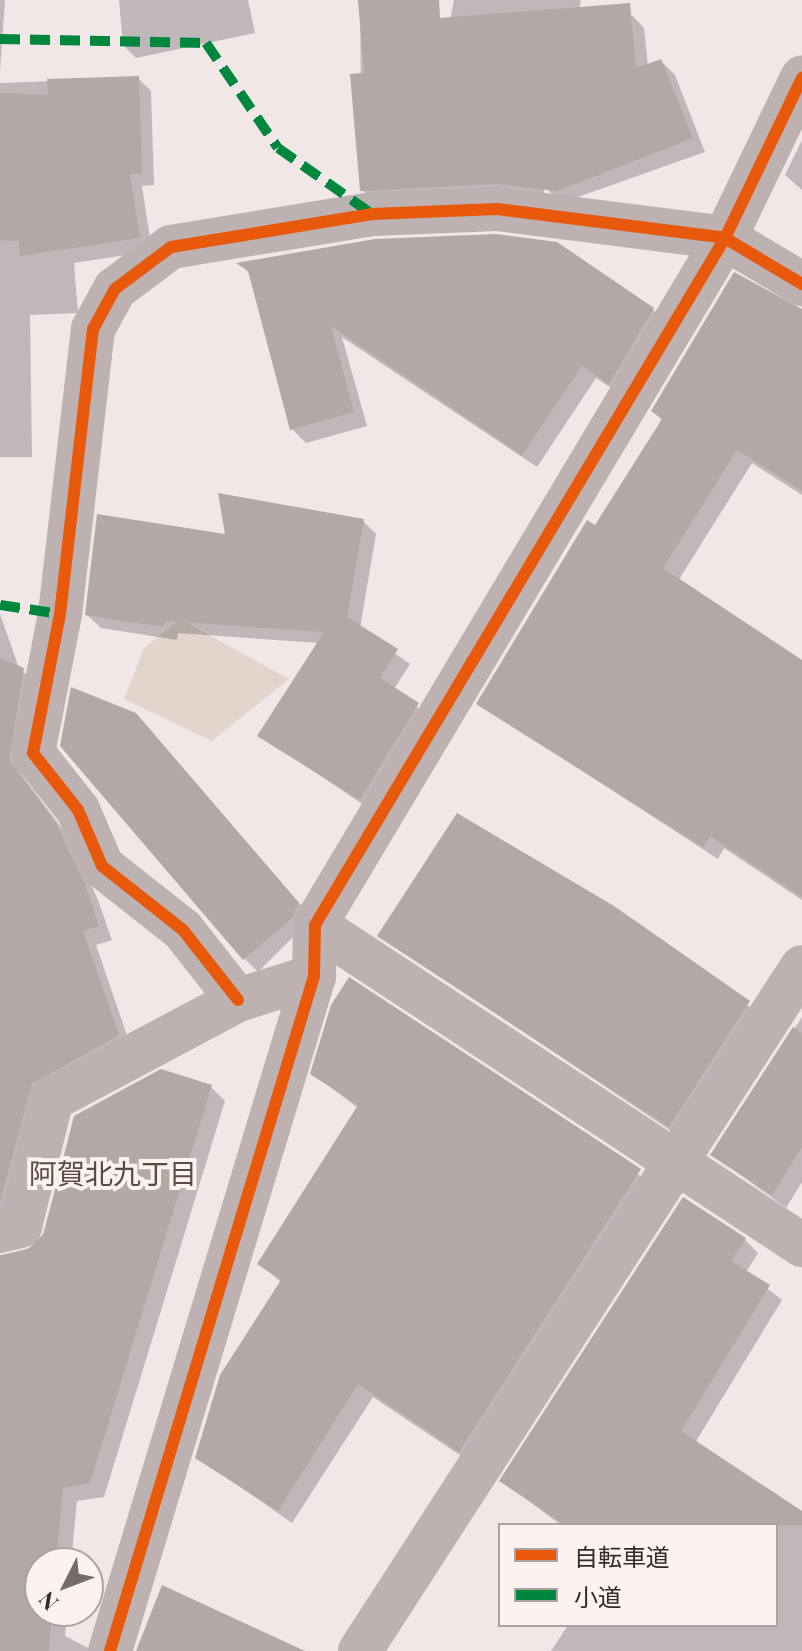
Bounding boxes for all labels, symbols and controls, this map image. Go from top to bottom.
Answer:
district label: 阿賀北九丁目 [29,1156,197,1190]
legend [498,1523,778,1627]
text: 自転車道 [574,1540,670,1572]
north arrow [24,1547,104,1627]
text: 小道 [574,1580,622,1612]
text: N [31,1586,64,1618]

